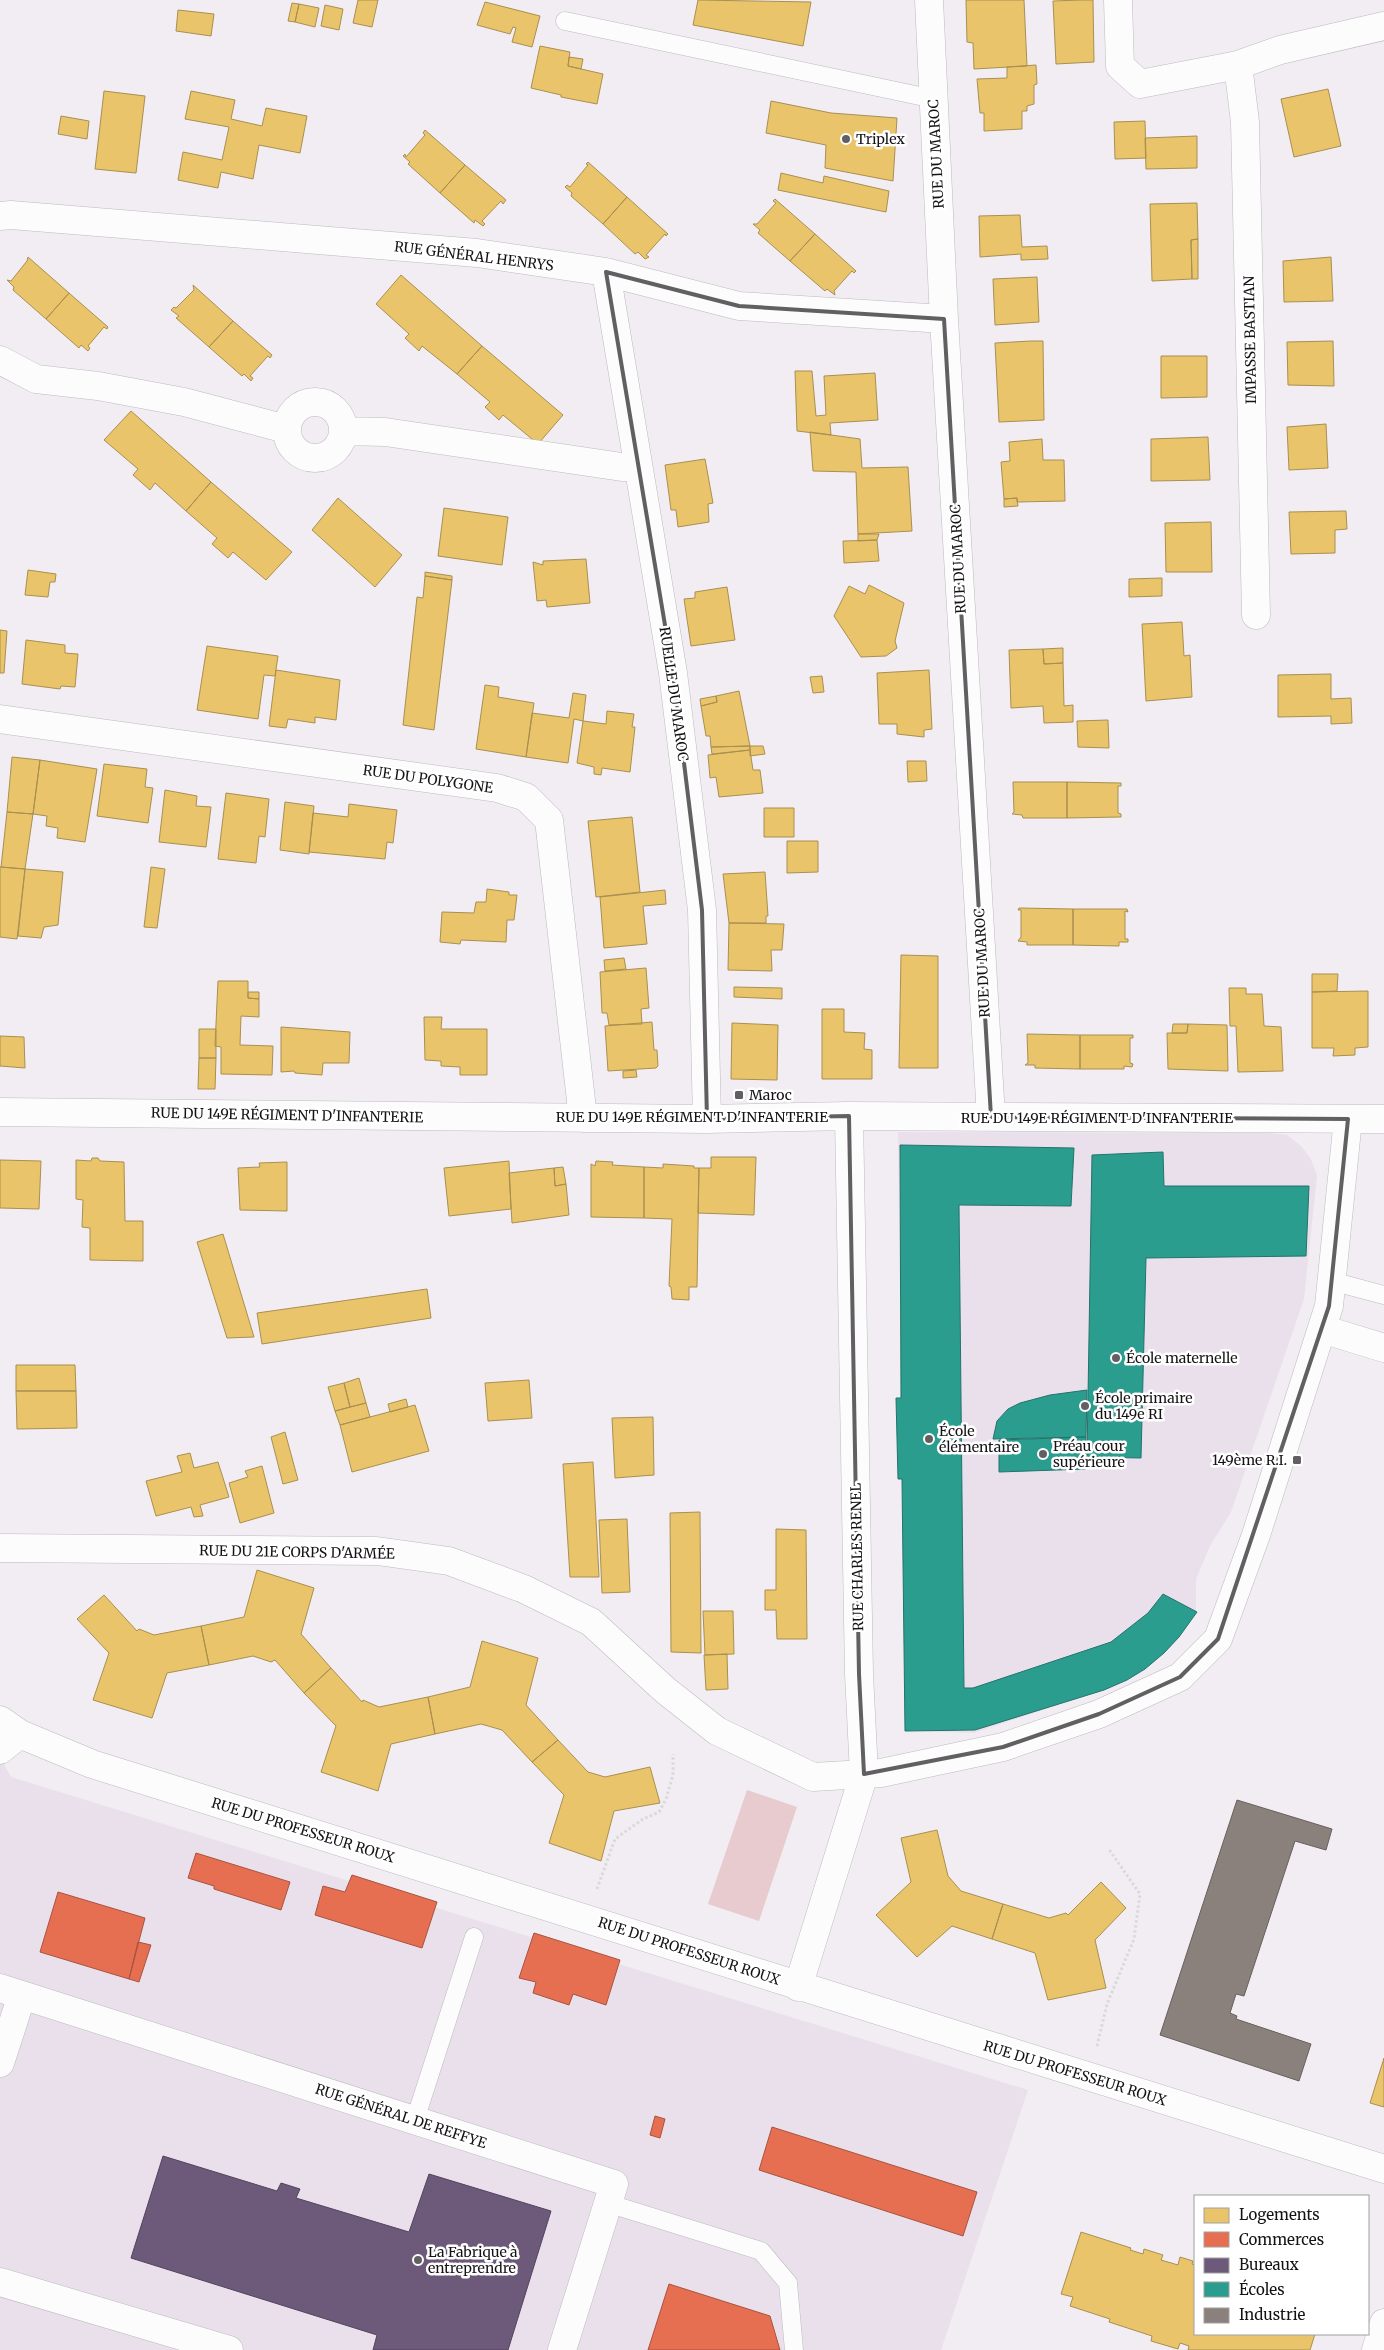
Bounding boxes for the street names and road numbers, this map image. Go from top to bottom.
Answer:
street label: RUE DU MAROC [924,99,948,209]
street label: RUE GÉNÉRAL HENRYS [393,237,555,275]
street label: IMPASSE BASTIAN [1240,275,1260,404]
street label: RUE DU MAROC [946,504,970,614]
street label: RUELLE DU MAROC [656,626,692,762]
street label: RUE DU POLYGONE [362,761,494,797]
street label: RUE DU MAROC [970,908,994,1018]
street label: RUE DU 149E RÉGIMENT D'INFANTERIE [151,1104,423,1126]
street label: RUE DU 149E RÉGIMENT D'INFANTERIE [556,1108,828,1126]
street label: RUE DU 149E RÉGIMENT D'INFANTERIE [961,1109,1233,1127]
street label: RUE CHARLES RENEL [847,1482,867,1631]
street label: RUE DU 21E CORPS D'ARMÉE [199,1541,395,1563]
street label: RUE DU PROFESSEUR ROUX [209,1794,397,1866]
street label: RUE DU PROFESSEUR ROUX [596,1913,782,1989]
street label: RUE DU PROFESSEUR ROUX [981,2037,1169,2109]
street label: RUE GÉNÉRAL DE REFFYE [313,2080,489,2152]

